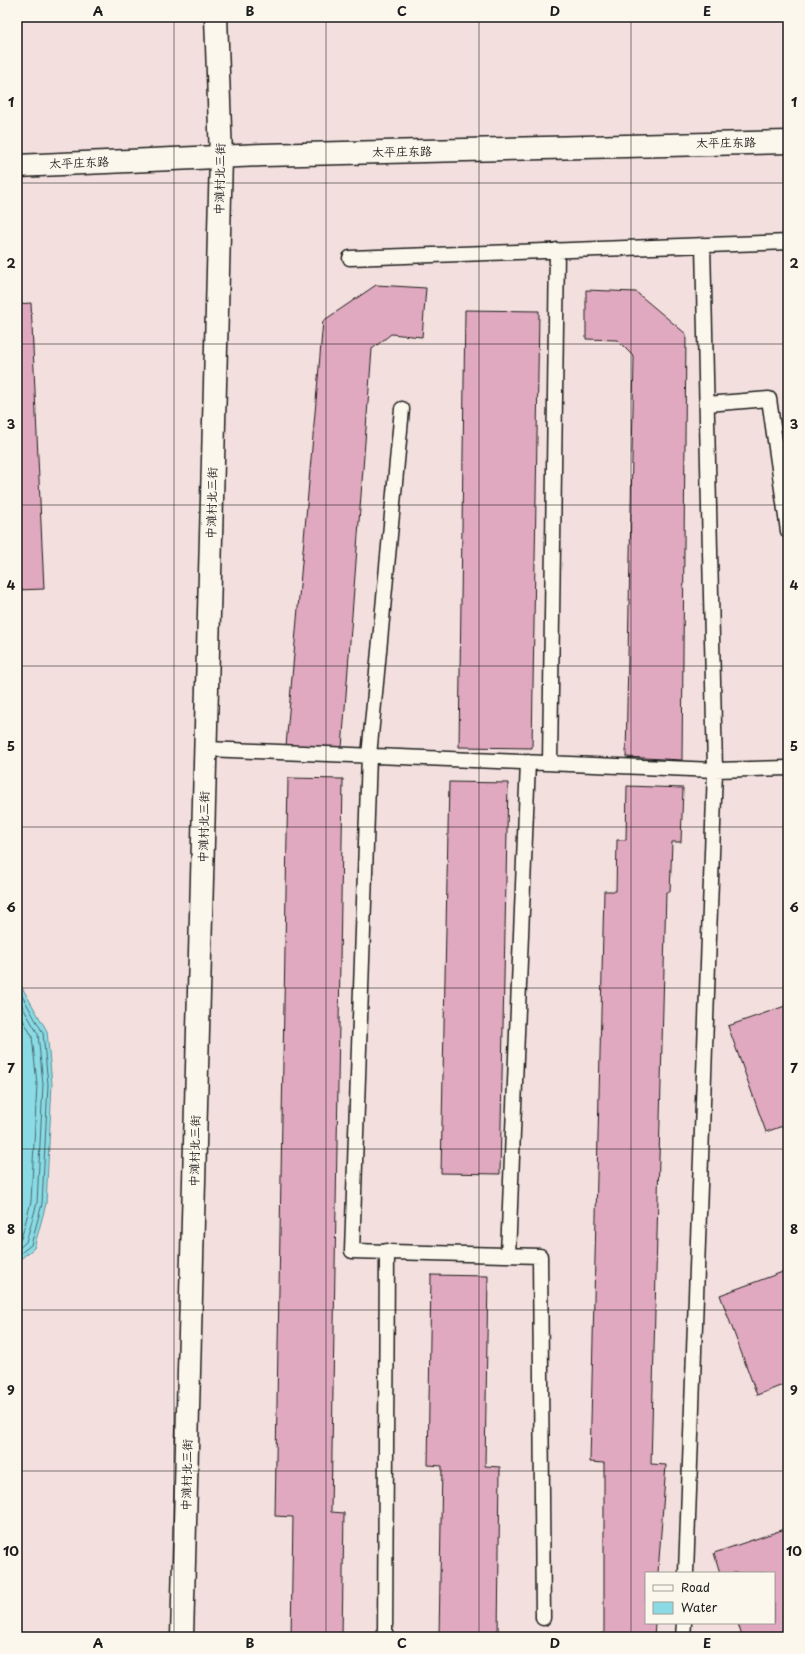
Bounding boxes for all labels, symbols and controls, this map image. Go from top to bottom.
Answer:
text: A [93,1,103,20]
text: B [246,1,255,20]
text: C [397,1,407,20]
text: D [550,1,560,20]
text: E [703,1,711,20]
text: 1 [8,92,14,111]
text: 1 [791,92,797,111]
street label: 太平庄东路 [696,132,756,152]
street label: 太平庄东路 [372,141,432,161]
street label: 中滩村北三街 [209,143,229,215]
street label: 太平庄东路 [49,152,109,172]
text: 2 [6,253,16,272]
text: 2 [789,253,799,272]
text: 3 [7,414,16,433]
text: 3 [790,414,799,433]
street label: 中滩村北三街 [201,467,221,539]
text: 4 [7,575,16,594]
text: 4 [790,575,799,594]
text: 5 [7,736,15,755]
text: 5 [790,736,798,755]
street label: 中滩村北三街 [193,791,213,863]
text: 6 [6,897,16,916]
text: 6 [789,897,799,916]
text: 7 [7,1058,15,1077]
text: 7 [790,1058,798,1077]
street label: 中滩村北三街 [184,1115,204,1187]
text: 8 [7,1219,15,1238]
text: 8 [790,1219,798,1238]
text: 9 [7,1380,15,1399]
text: 9 [790,1380,798,1399]
street label: 中滩村北三街 [176,1439,196,1511]
text: 10 [3,1541,19,1560]
text: 10 [786,1541,802,1560]
legend [645,1572,775,1624]
text: Road [681,1578,710,1596]
text: Water [681,1598,718,1616]
text: A [93,1633,103,1652]
text: B [246,1633,255,1652]
text: C [397,1633,407,1652]
text: D [550,1633,560,1652]
text: E [703,1633,711,1652]

